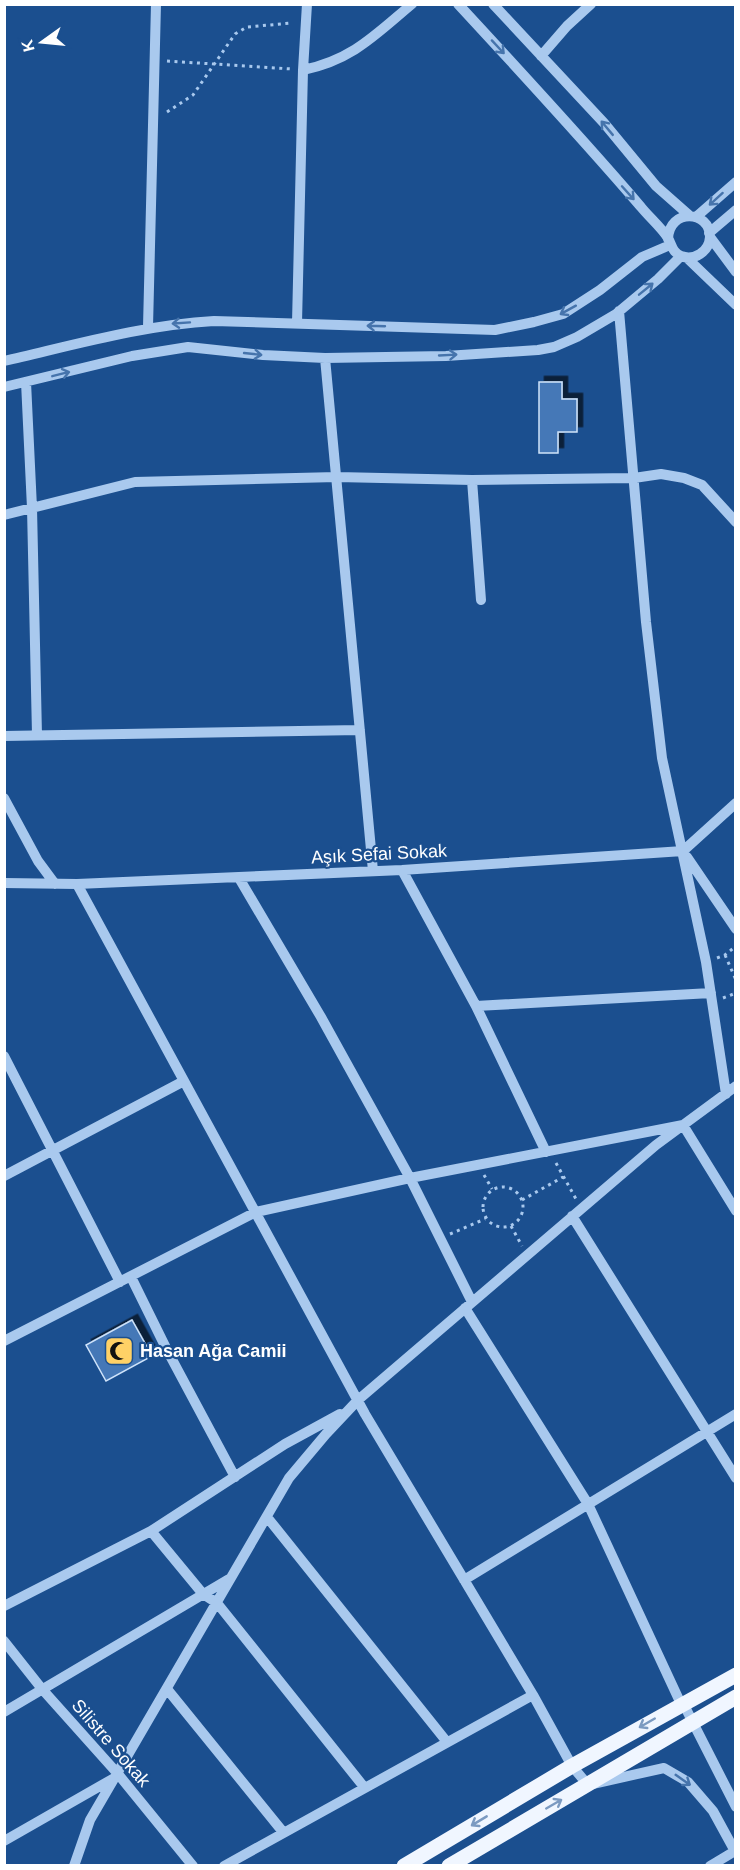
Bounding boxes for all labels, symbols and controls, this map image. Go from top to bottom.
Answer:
north arrow [12,12,72,72]
text: K [18,38,38,54]
one-way arrow [491,40,505,55]
one-way arrow [601,120,614,136]
one-way arrow [621,185,635,200]
one-way arrow [709,192,724,206]
one-way arrow [638,282,654,295]
one-way arrow [560,304,577,316]
one-way arrow [172,318,192,329]
one-way arrow [367,320,387,332]
one-way arrow [243,348,262,359]
one-way arrow [437,350,457,361]
one-way arrow [52,367,71,379]
street label: Aşık Sefai Sokak [311,840,448,868]
mosque icon: Hasan Ağa Camii [103,1335,135,1367]
place label: Hasan Ağa Camii [140,1341,286,1361]
street label: Silistre Sokak [68,1695,155,1791]
one-way arrow [639,1717,656,1729]
one-way arrow [675,1774,691,1786]
one-way arrow [545,1798,562,1810]
one-way arrow [471,1815,488,1827]

